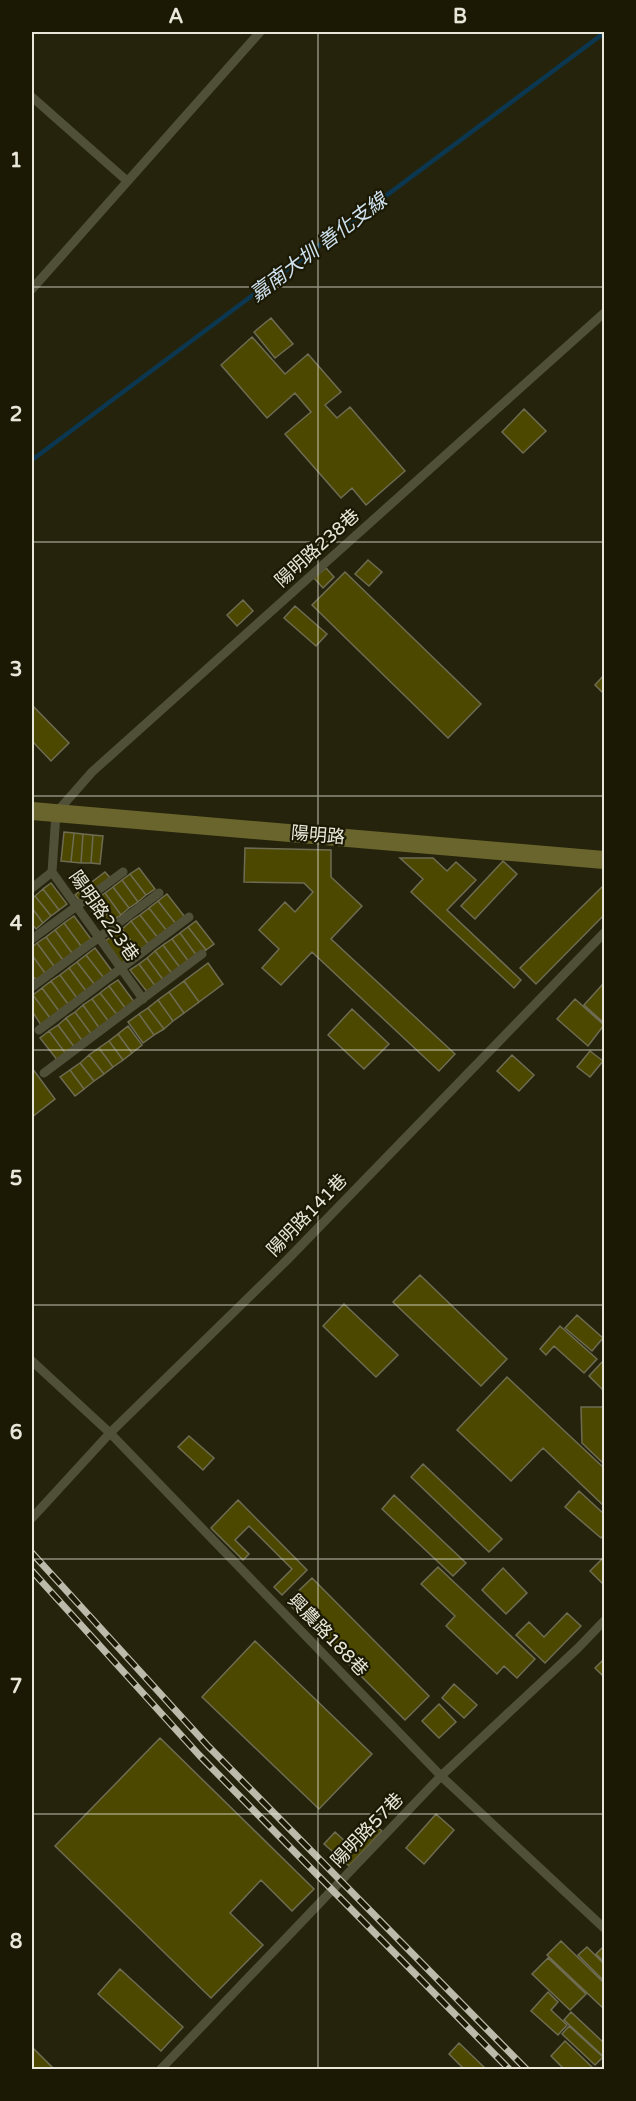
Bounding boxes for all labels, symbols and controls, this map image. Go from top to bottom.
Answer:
text: A [169,5,184,29]
text: B [453,5,467,29]
text: 1 [10,149,22,173]
water label: 嘉南大圳 善化支線 [245,187,393,307]
text: 2 [10,403,22,427]
street label: 陽明路238巷 [270,504,364,592]
text: 3 [10,658,22,682]
street label: 陽明路 [290,822,346,848]
street label: 陽明路223巷 [65,866,143,966]
text: 4 [10,912,23,936]
text: 5 [10,1167,22,1191]
street label: 陽明路141巷 [262,1169,352,1261]
text: 6 [10,1421,22,1445]
street label: 興農路188巷 [283,1589,373,1681]
text: 7 [10,1675,22,1699]
street label: 陽明路57巷 [326,1788,408,1872]
text: 8 [10,1930,22,1954]

